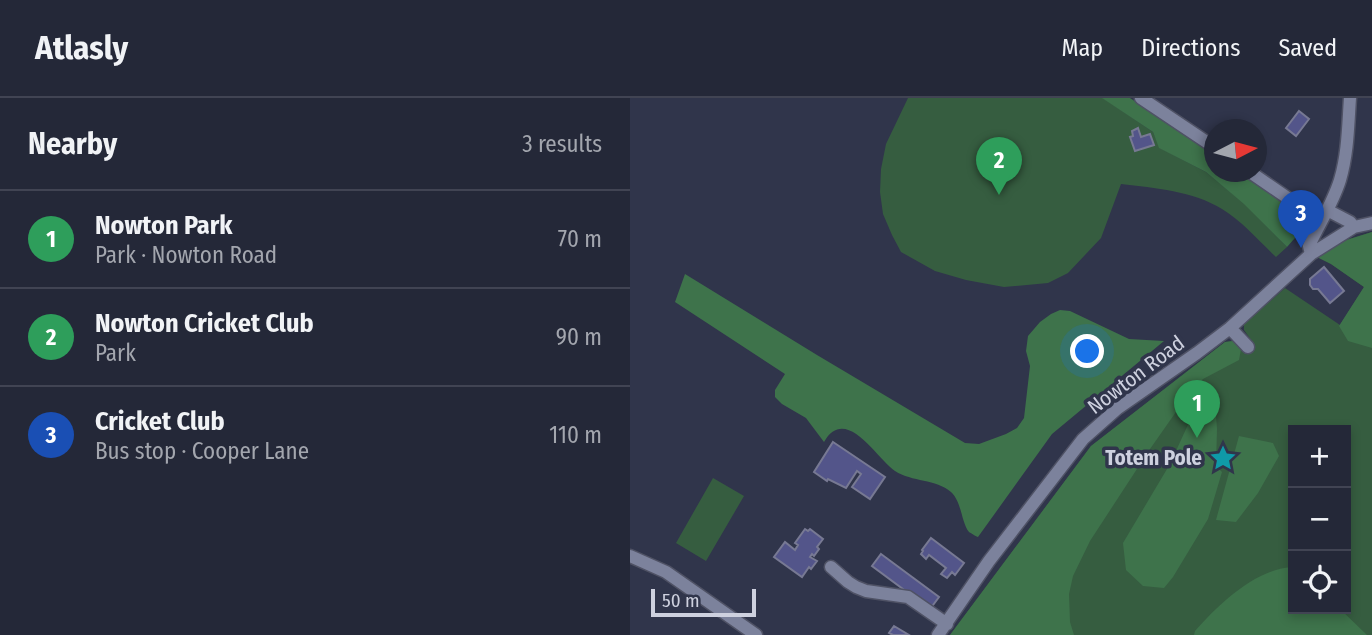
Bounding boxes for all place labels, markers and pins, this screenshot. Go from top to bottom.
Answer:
pin: 2 [976,137,1022,195]
pin: 3 [1278,190,1324,248]
pin: 1 [1174,380,1220,438]
place icon: Totem Pole [1208,443,1238,473]
place label: Totem Pole [1105,445,1202,471]

